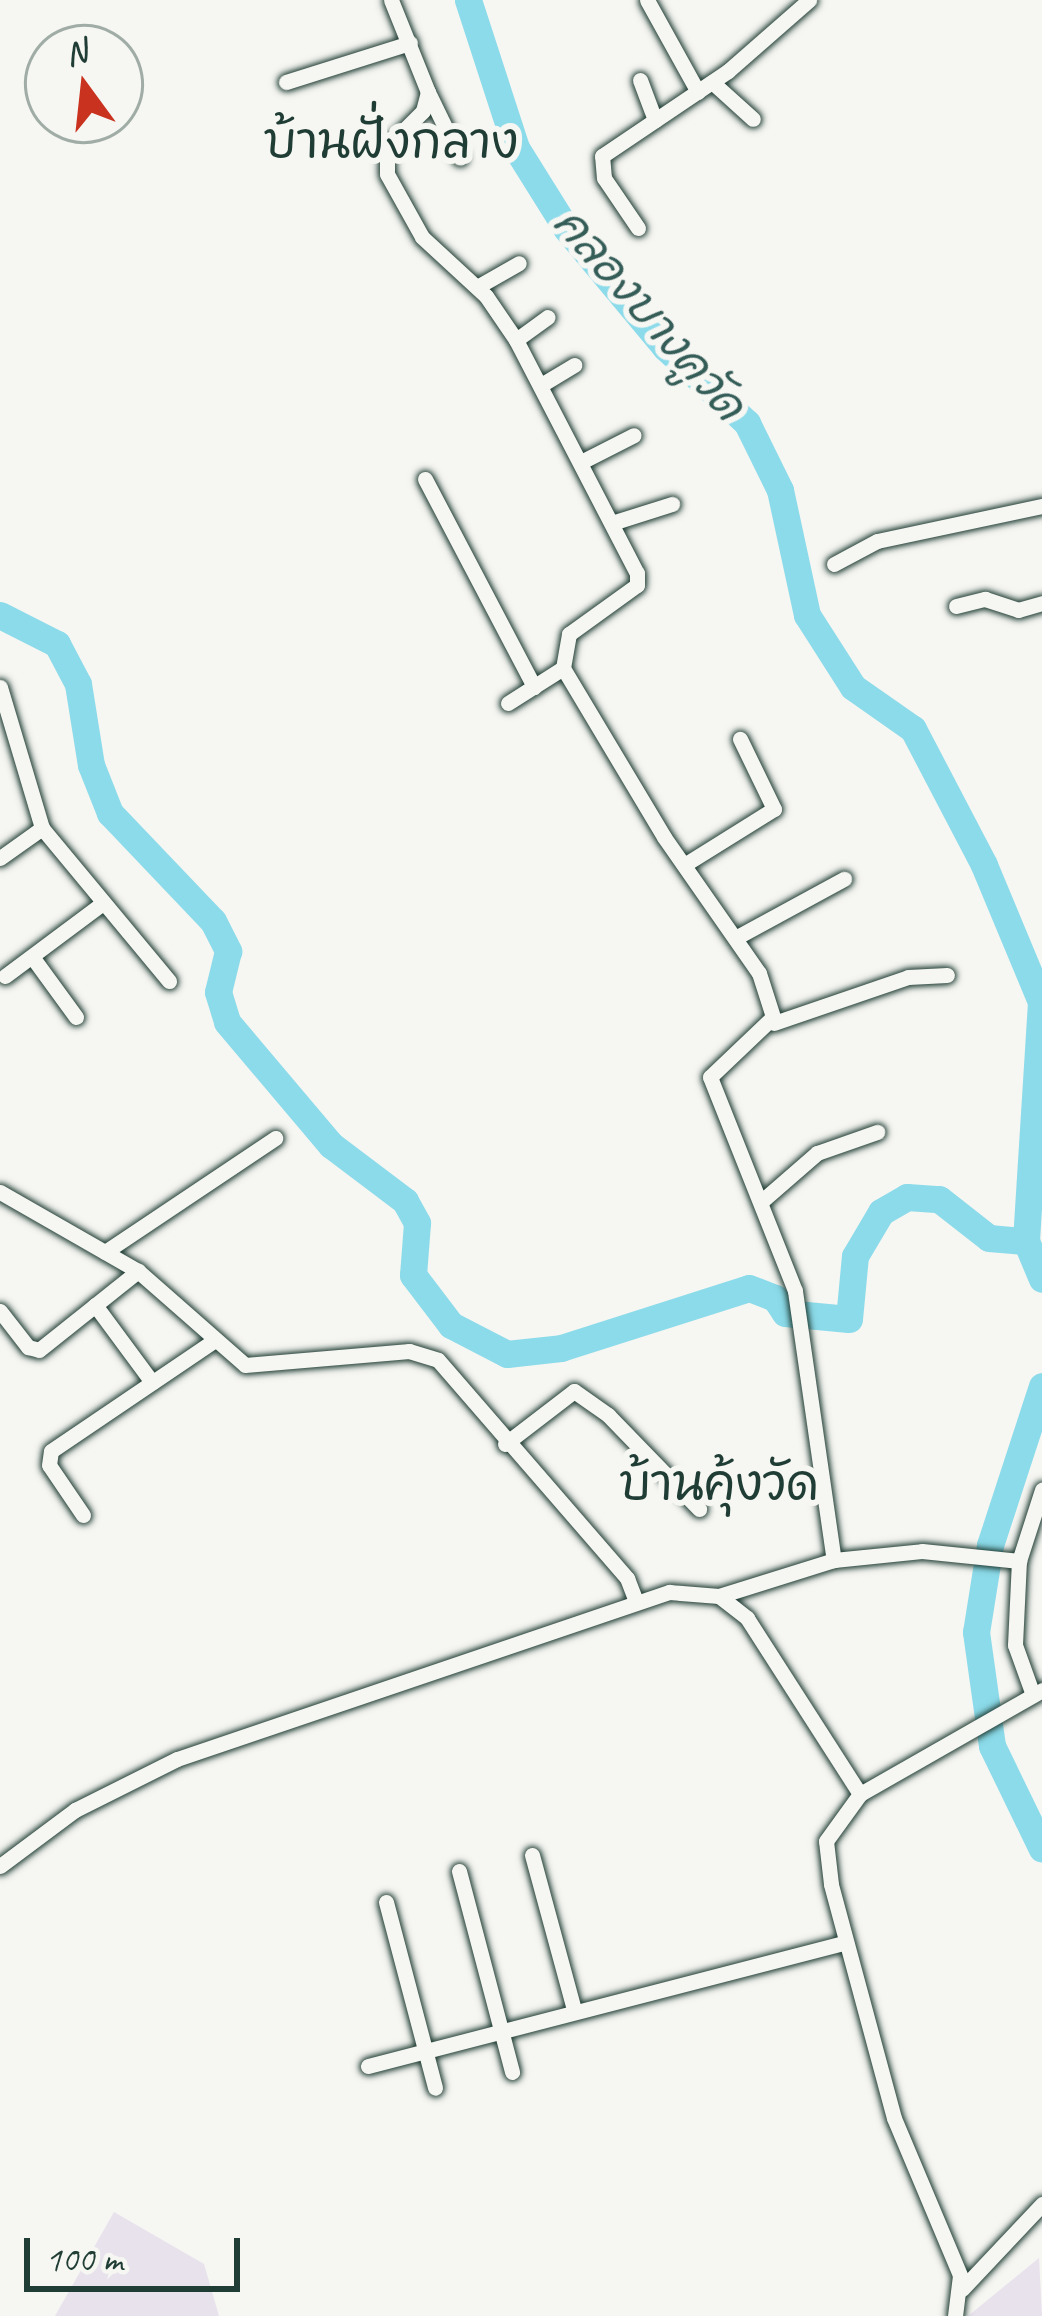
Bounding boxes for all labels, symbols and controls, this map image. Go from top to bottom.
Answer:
north arrow [24,24,144,144]
text: N [60,29,91,75]
district label: บ้านฝั่งกลาง [264,113,518,171]
water label: คลองบางคูวัด [542,197,756,431]
district label: บ้านคุ้งวัด [619,1455,819,1513]
scale bar [30,2214,246,2288]
text: 100 m [45,2236,122,2282]

